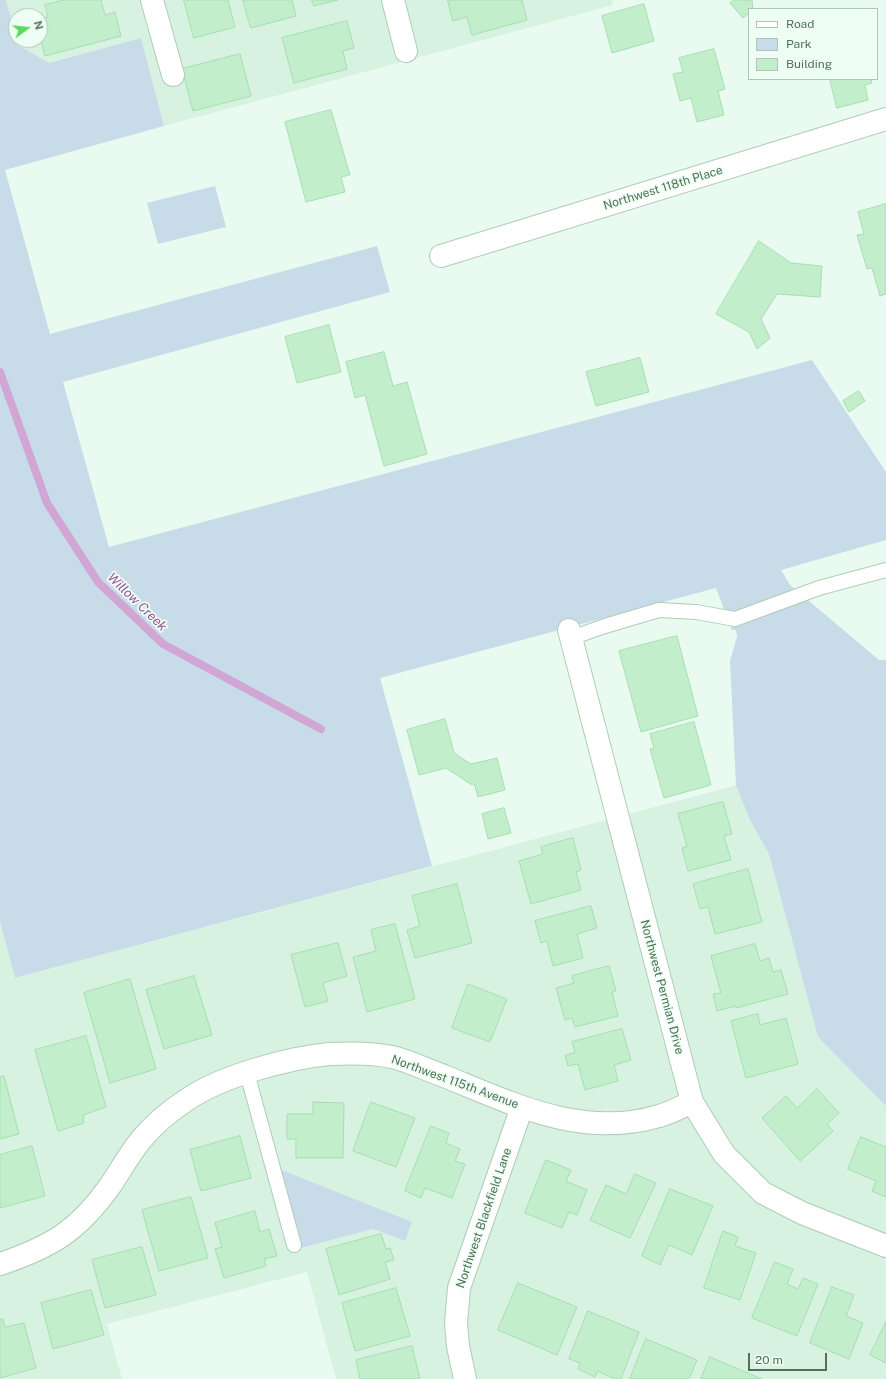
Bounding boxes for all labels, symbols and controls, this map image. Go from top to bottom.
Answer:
north arrow [8,8,48,48]
legend [748,8,878,80]
text: Road [786,17,814,31]
text: N [32,19,46,31]
text: Park [786,37,812,51]
text: Building [786,57,832,71]
street label: Northwest 118th Place [601,163,725,213]
water label: Willow Creek [104,570,170,634]
street label: Northwest Permian Drive [637,918,687,1056]
street label: Northwest 115th Avenue [389,1052,521,1112]
street label: Northwest Blackfield Lane [453,1146,515,1290]
scale bar [750,1345,829,1371]
text: 20 m [755,1353,783,1367]

